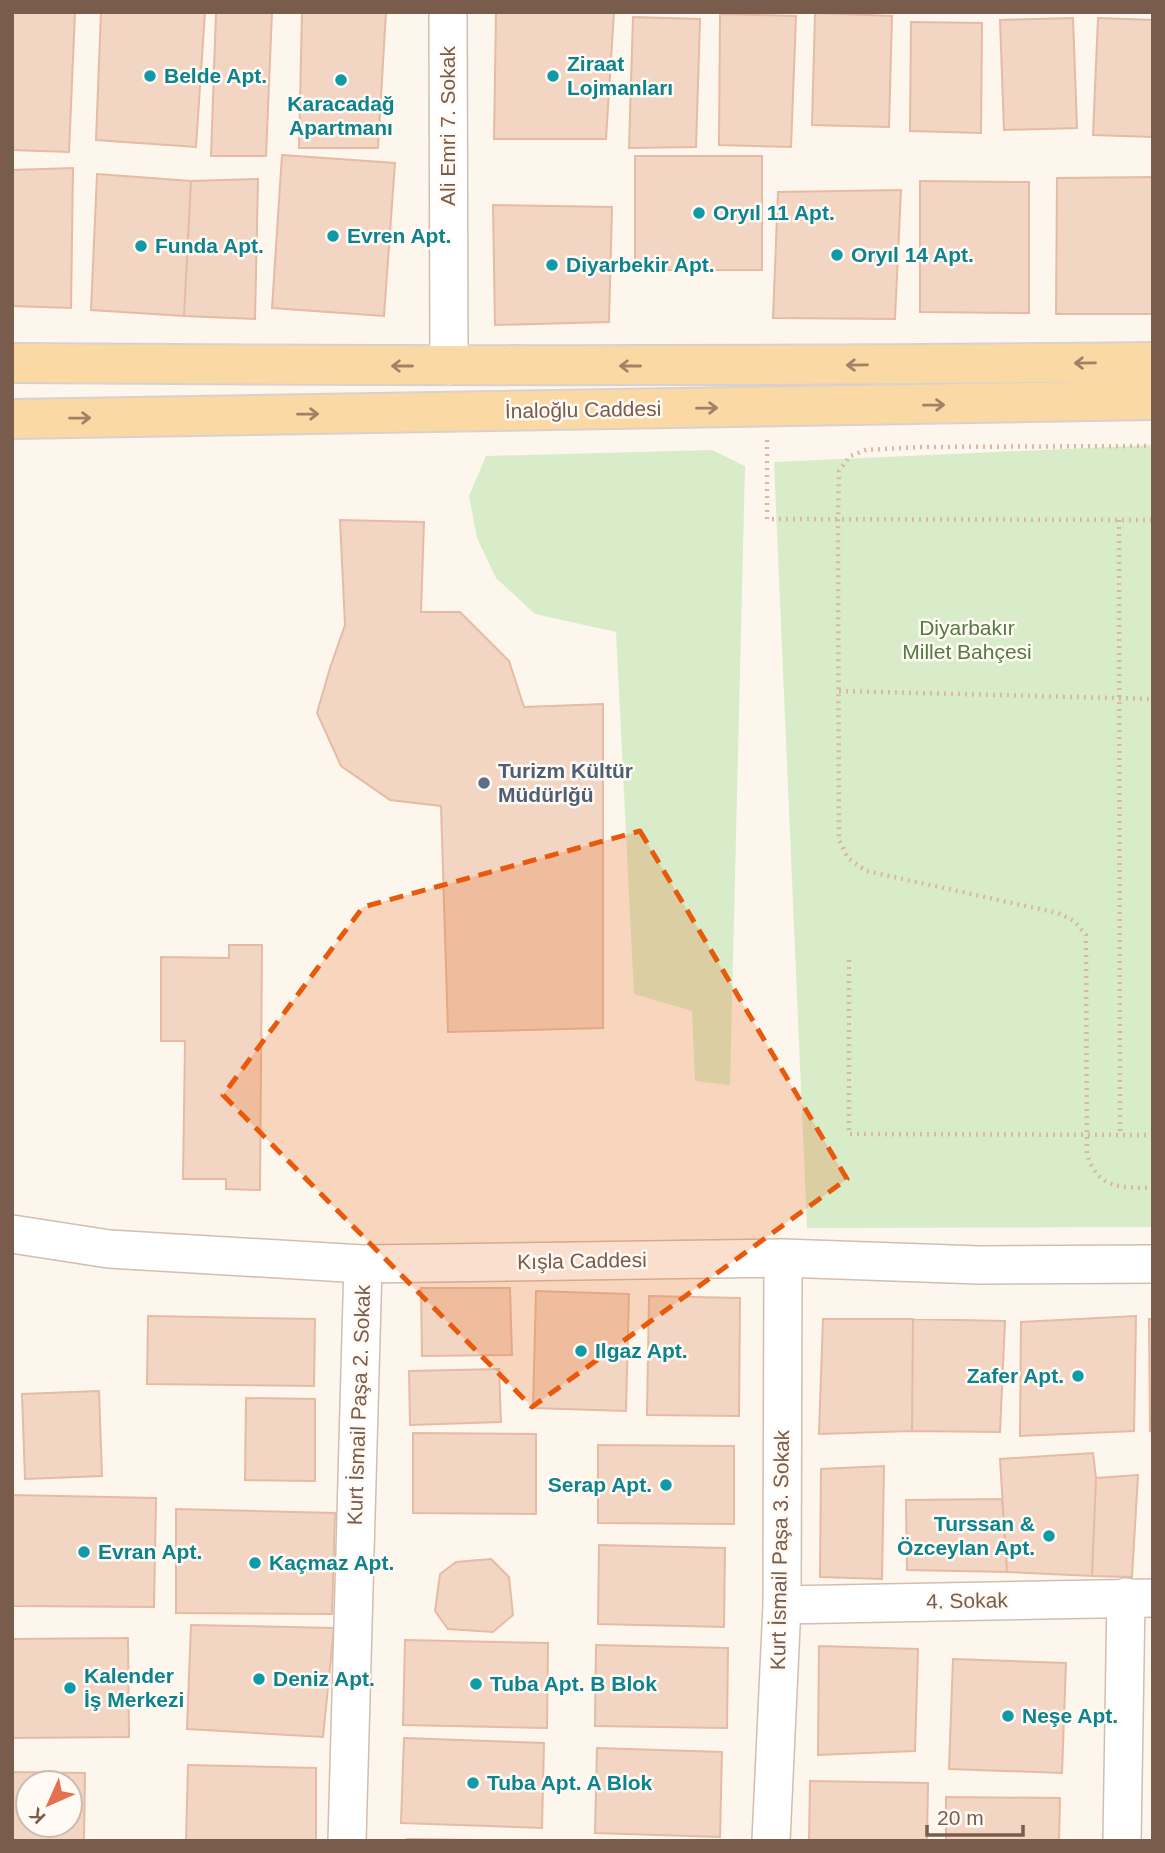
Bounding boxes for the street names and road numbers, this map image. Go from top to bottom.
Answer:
street label: Ali Emri 7. Sokak [436,46,459,206]
street label: İnaloğlu Caddesi [505,397,661,422]
street label: Kışla Caddesi [517,1248,647,1273]
street label: Kurt İsmail Paşa 2. Sokak [343,1284,374,1526]
street label: Kurt İsmail Paşa 3. Sokak [766,1429,793,1670]
street label: 4. Sokak [926,1588,1009,1613]

